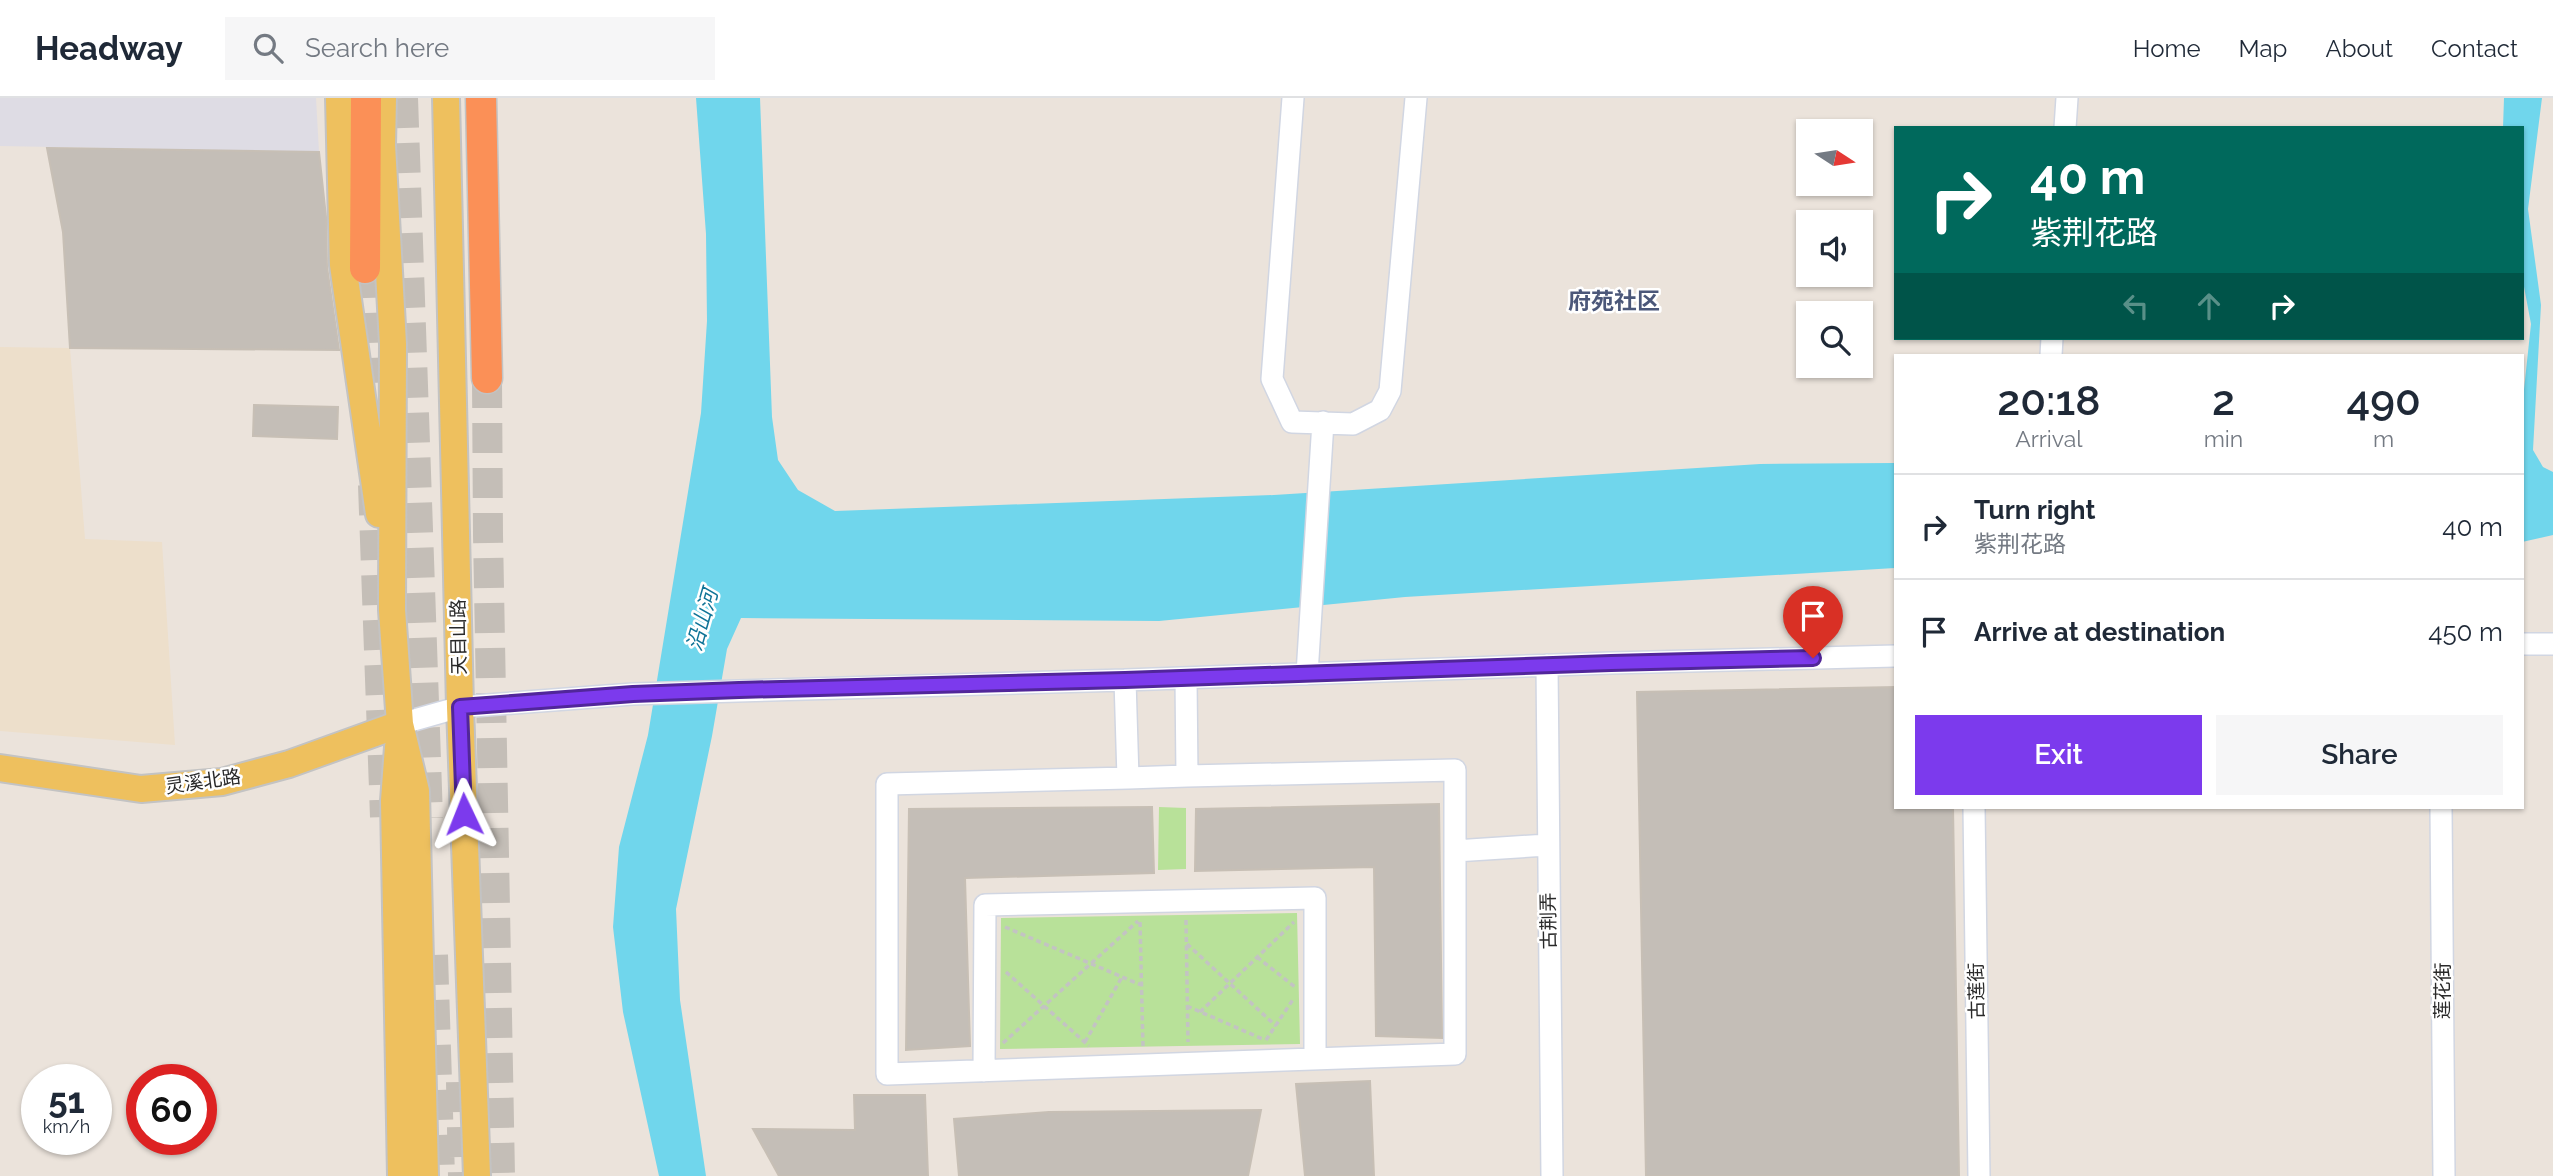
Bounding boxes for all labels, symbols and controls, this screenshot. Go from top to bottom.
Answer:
search box [225,17,715,80]
text: Headway [35,29,183,68]
icon: search [249,29,287,67]
text: Search here [305,33,449,63]
text: Home [2133,34,2201,63]
text: Map [2239,34,2287,63]
text: About [2325,34,2393,63]
text: Contact [2431,34,2518,63]
north arrow [1796,119,1872,196]
map controls [1796,119,1873,378]
text: 40 m [2030,148,2145,205]
icon: right [1915,154,2006,245]
button: sound [1796,210,1873,287]
text: 紫荆花路 [2030,214,2158,251]
district label: 府苑社区 [1568,287,1660,314]
icon: left [2117,287,2155,325]
icon: ahead [2190,287,2228,325]
icon: right [2263,287,2301,325]
button: search [1796,301,1873,378]
text: 20:18 [1997,376,2100,425]
text: 2 [2212,376,2235,425]
text: 490 [2347,376,2421,425]
text: Arrival [2015,425,2083,452]
text: min [2204,425,2243,452]
text: m [2373,425,2394,452]
text: Turn right [1974,495,2095,525]
icon: right [1915,508,1953,546]
text: 40 m [2442,512,2503,542]
text: 紫荆花路 [1974,530,2066,557]
water label: 沿山河 [681,582,724,654]
pin [1783,586,1843,658]
icon: arrive [1794,597,1832,635]
street label: 天目山路 [446,599,470,675]
icon: arrive [1915,613,1953,651]
text: Arrive at destination [1974,617,2225,647]
text: 450 m [2428,617,2503,647]
button: Exit [1915,715,2202,795]
button: Share [2216,715,2503,795]
street label: 灵溪北路 [164,765,242,797]
position arrow [427,777,501,851]
street label: 古荆弄 [1537,892,1559,950]
street label: 古莲街 [1965,962,1987,1020]
street label: 莲花街 [2431,962,2453,1020]
speed limit sign: 60 [126,1064,217,1155]
text: 51 [48,1080,85,1121]
text: km/h [43,1116,90,1137]

